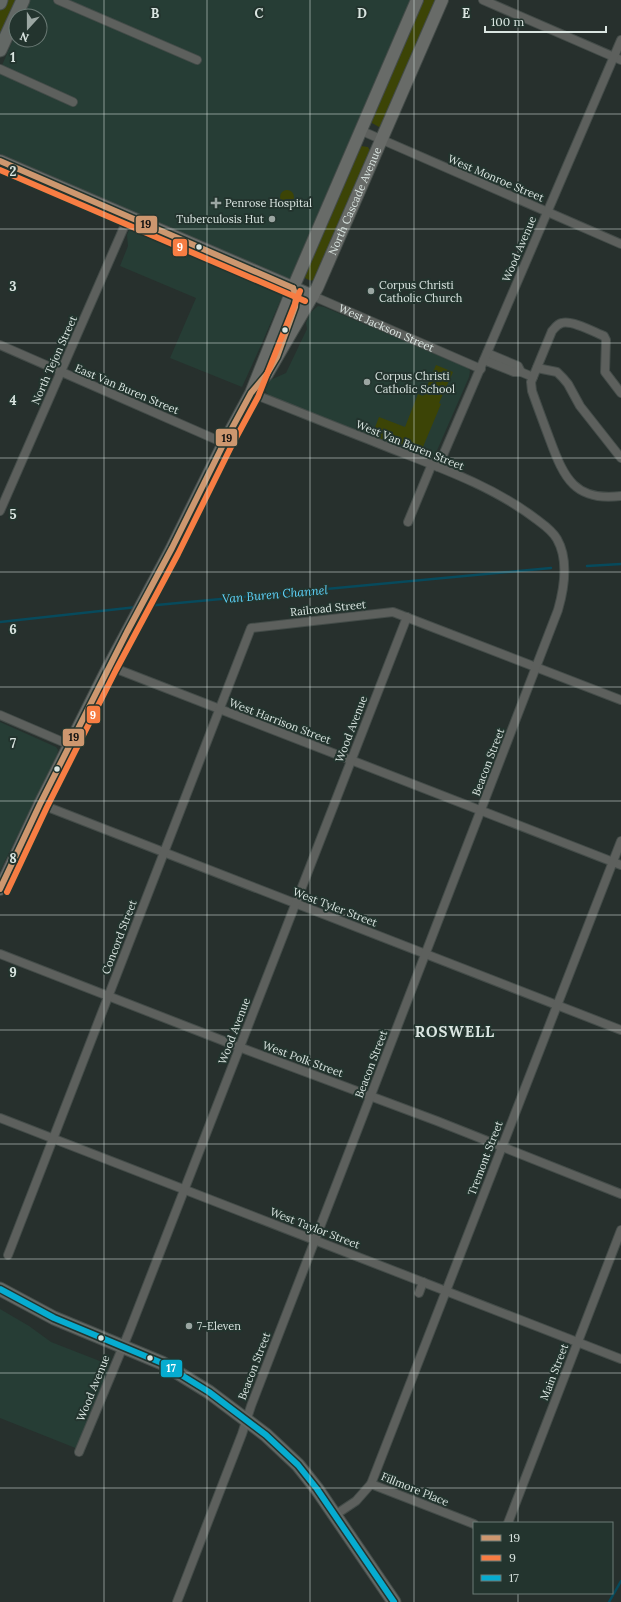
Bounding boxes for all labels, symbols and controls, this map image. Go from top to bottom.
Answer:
text: B [151,5,160,22]
text: C [255,5,264,22]
text: D [357,5,367,22]
text: E [462,5,470,22]
north arrow [8,8,48,48]
scale bar [485,8,606,34]
text: 100 m [491,14,524,29]
text: N [17,29,31,45]
text: 1 [10,49,16,66]
street label: North Cascade Avenue [325,145,384,257]
street label: West Monroe Street [446,151,547,205]
text: 2 [10,163,17,180]
place label: Penrose Hospital [225,196,312,210]
marker: Penrose Hospital [210,197,222,209]
place label: Tuberculosis Hut [176,212,265,226]
marker: Tuberculosis Hut [267,214,277,224]
street label: Wood Avenue [499,214,539,284]
line badge: 19 [135,215,158,234]
text: 19 [141,217,151,231]
line badge: 9 [172,238,188,257]
text: 9 [177,240,183,254]
unlabelled marker [194,242,204,252]
text: 3 [9,278,17,295]
place label: Corpus Christi Catholic Church [379,278,463,305]
marker: Corpus Christi Catholic Church [366,286,376,296]
street label: West Jackson Street [337,301,437,355]
street label: North Tejon Street [28,313,80,407]
unlabelled marker [280,325,290,335]
street label: East Van Buren Street [73,361,182,418]
place label: Corpus Christi Catholic School [375,369,455,396]
marker: Corpus Christi Catholic School [362,377,372,387]
text: 4 [9,392,17,409]
street label: West Van Buren Street [354,417,467,473]
line badge: 19 [215,428,238,447]
text: 19 [222,431,232,445]
text: 5 [9,506,17,523]
water label: Van Buren Channel [222,582,329,606]
street label: Railroad Street [289,597,367,619]
text: 6 [9,621,17,638]
street label: Wood Avenue [332,694,370,764]
street label: West Harrison Street [227,695,334,747]
line badge: 9 [86,705,101,724]
text: 9 [90,708,96,722]
street label: Beacon Street [469,725,508,798]
line badge: 19 [62,728,85,747]
text: 19 [69,730,79,744]
text: 7 [10,735,16,752]
unlabelled marker [52,764,62,774]
text: 8 [9,850,17,867]
street label: West Tyler Street [291,884,380,930]
street label: Concord Street [98,897,140,976]
text: 9 [9,964,17,981]
street label: Wood Avenue [215,996,253,1066]
district label: ROSWELL [415,1022,495,1041]
street label: Beacon Street [352,1027,391,1100]
street label: West Polk Street [261,1038,346,1080]
street label: Tremont Street [464,1118,506,1197]
street label: West Taylor Street [268,1204,363,1252]
place label: 7-Eleven [197,1319,241,1333]
marker: 7-Eleven [184,1321,194,1331]
street label: Beacon Street [235,1329,274,1402]
unlabelled marker [96,1333,106,1343]
street label: Main Street [537,1341,571,1402]
street label: Wood Avenue [73,1353,113,1423]
unlabelled marker [145,1353,155,1363]
line badge: 17 [160,1359,183,1378]
text: 17 [166,1361,176,1375]
street label: Fillmore Place [379,1469,451,1509]
legend [473,1522,613,1594]
text: 19 [509,1530,520,1545]
text: 9 [509,1550,516,1565]
text: 17 [509,1570,519,1585]

